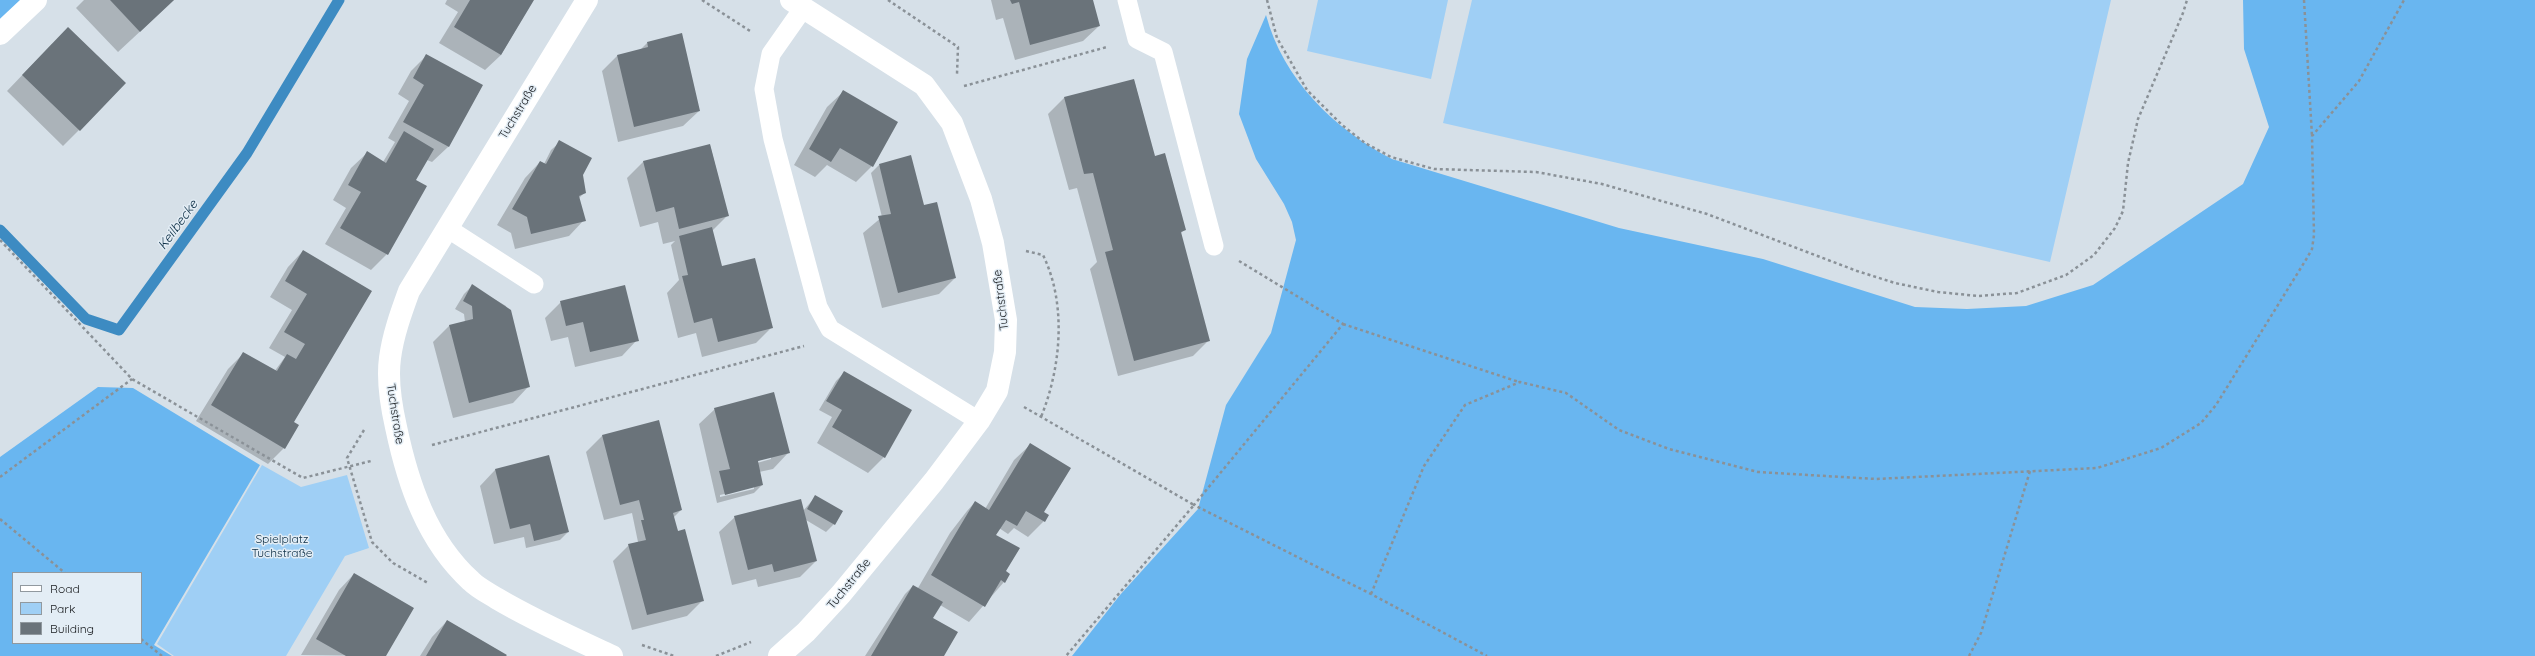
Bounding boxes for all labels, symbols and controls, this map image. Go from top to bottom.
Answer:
street label: Tuchstraße [496,82,540,142]
water label: Keilbecke [155,197,201,253]
street label: Tuchstraße [990,269,1012,331]
street label: Tuchstraße [383,383,407,445]
park label: Spielplatz Tuchstraße [251,532,313,560]
street label: Tuchstraße [824,556,874,612]
legend [12,572,142,644]
text: Road [50,581,80,596]
text: Park [50,601,75,616]
text: Building [50,621,94,636]

